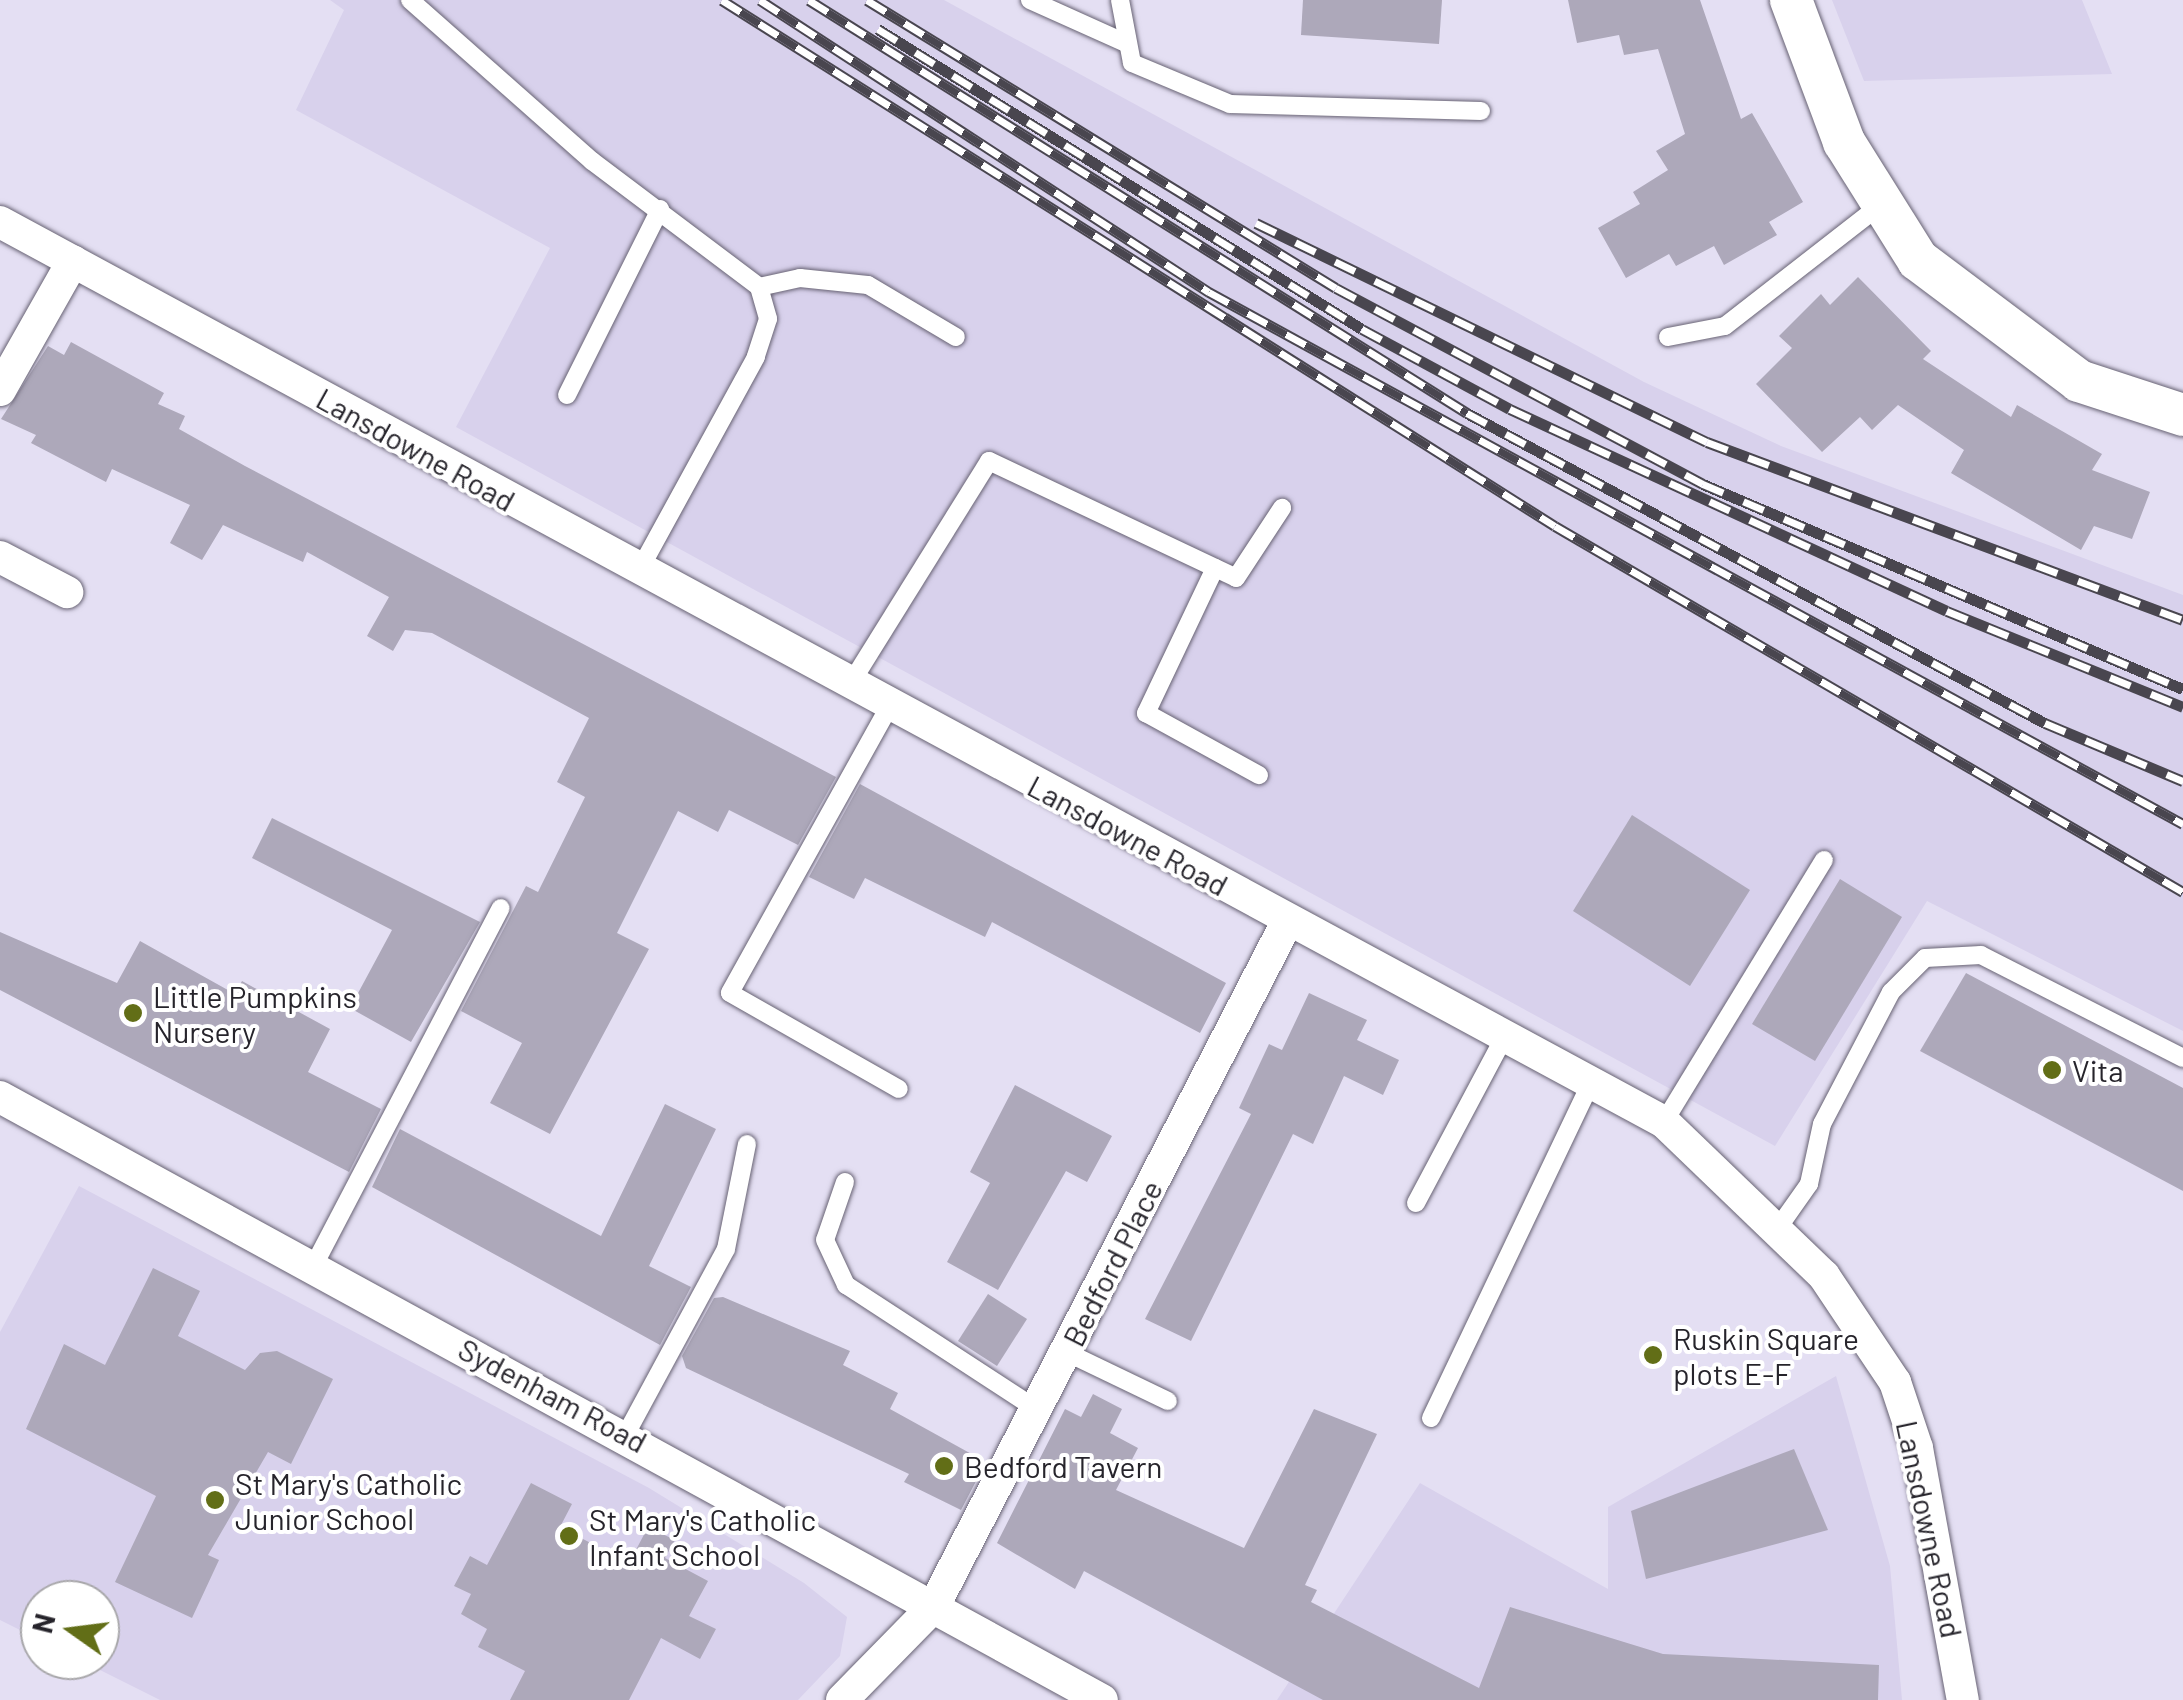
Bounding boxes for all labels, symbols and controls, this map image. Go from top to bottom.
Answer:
street label: Lansdowne Road [311,380,521,518]
street label: Lansdowne Road [1022,767,1234,903]
place label: Little Pumpkins Nursery [153,978,357,1048]
marker: Little Pumpkins Nursery [122,1002,144,1024]
place label: Vita [2072,1052,2124,1088]
marker: Vita [2041,1059,2063,1081]
street label: Bedford Place [1055,1174,1169,1352]
place label: Ruskin Square plots E-F [1673,1320,1859,1390]
street label: Sydenham Road [453,1330,653,1460]
marker: Ruskin Square plots E-F [1642,1344,1664,1366]
street label: Lansdowne Road [1889,1417,1971,1641]
place label: Bedford Tavern [964,1448,1163,1484]
marker: Bedford Tavern [933,1455,955,1477]
place label: St Mary's Catholic Junior School [235,1465,462,1536]
marker: St Mary's Catholic Junior School [204,1489,226,1511]
place label: St Mary's Catholic Infant School [589,1501,816,1572]
marker: St Mary's Catholic Infant School [558,1525,580,1547]
north arrow [20,1580,120,1680]
text: N [24,1610,62,1636]

